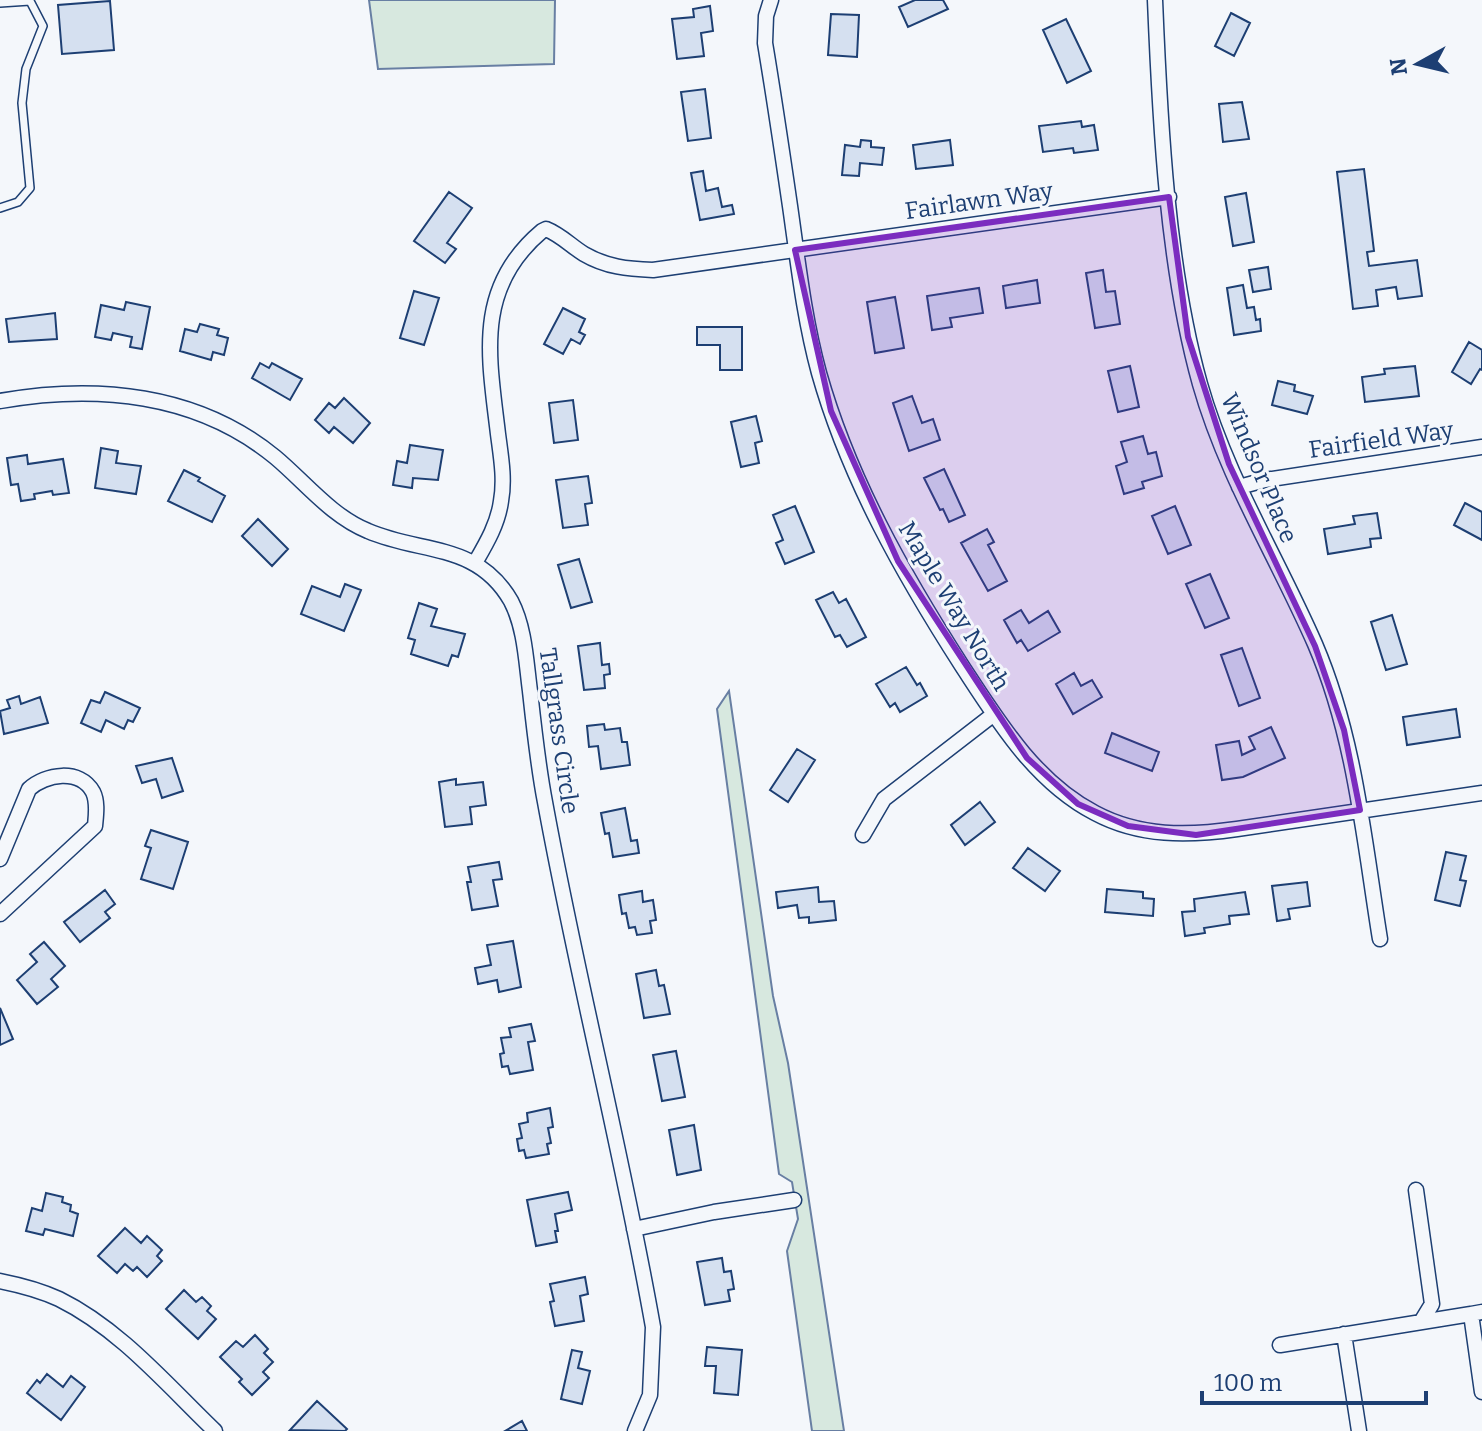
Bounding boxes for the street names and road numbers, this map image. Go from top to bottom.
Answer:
street label: Fairlawn Way [903,177,1055,225]
street label: Windsor Place [1215,389,1303,547]
street label: Fairfield Way [1307,416,1455,464]
street label: Maple Way North [893,516,1016,696]
street label: Tallgrass Circle [533,646,585,816]

